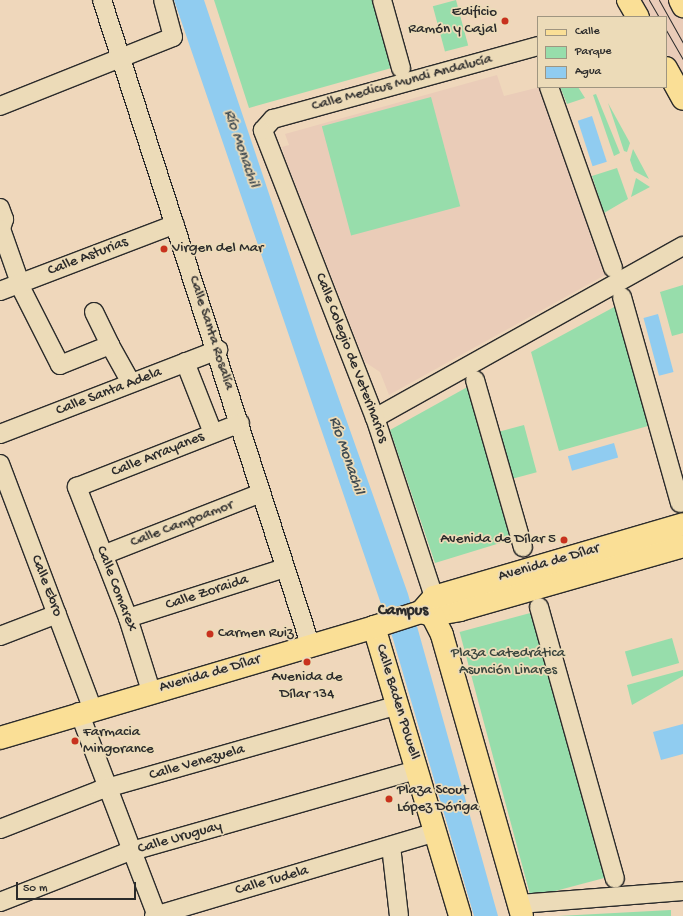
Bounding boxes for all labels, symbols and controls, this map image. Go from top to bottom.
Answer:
place label: Edificio Ramón y Cajal [408,3,497,38]
marker: Edificio Ramón y Cajal [500,16,510,26]
legend [537,16,667,88]
text: Calle [575,25,600,39]
text: Parque [575,45,612,59]
street label: Calle Medicus Mundi Andalucía [310,50,494,116]
text: Agua [575,65,601,79]
water label: Río Monachil [218,108,262,190]
street label: Calle Asturias [45,233,131,281]
place label: Virgen del Mar [172,240,263,258]
marker: Virgen del Mar [159,244,169,254]
street label: Calle Colegio de Veterinarios [310,271,392,445]
street label: Calle Santa Rosalía [184,274,238,392]
street label: Calle Santa Adela [54,364,164,420]
water label: Río Monachil [323,415,367,497]
street label: Calle Arrayanes [109,428,207,482]
street label: Calle Campoamor [128,496,236,552]
place label: Avenida de Dílar 5 [440,531,556,549]
marker: Avenida de Dílar 5 [559,535,569,545]
street label: Avenida de Dílar [496,540,602,586]
street label: Calle Comarex [91,544,141,634]
street label: Calle Ebro [26,553,66,619]
street label: Calle Zoraida [163,571,251,615]
district label: Campus [378,602,428,622]
place label: Carmen Ruiz [218,625,294,643]
marker: Carmen Ruiz [205,629,215,639]
street label: Calle Baden Powell [371,642,423,762]
park label: Plaza Catedrática Asunción Linares [451,644,565,679]
street label: Avenida de Dílar [157,651,263,697]
marker: Avenida de Dílar 134 [302,657,312,667]
place label: Avenida de Dílar 134 [272,668,342,703]
place label: Farmacia Mingorance [83,723,154,758]
marker: Farmacia Mingorance [70,736,80,746]
street label: Calle Venezuela [147,741,247,785]
place label: Plaza Scout López Dóriga [397,781,479,816]
marker: Plaza Scout López Dóriga [384,794,394,804]
street label: Calle Uruguay [136,817,224,859]
street label: Calle Tudela [233,862,311,900]
scale bar [18,874,138,900]
text: 50 m [23,882,48,896]

